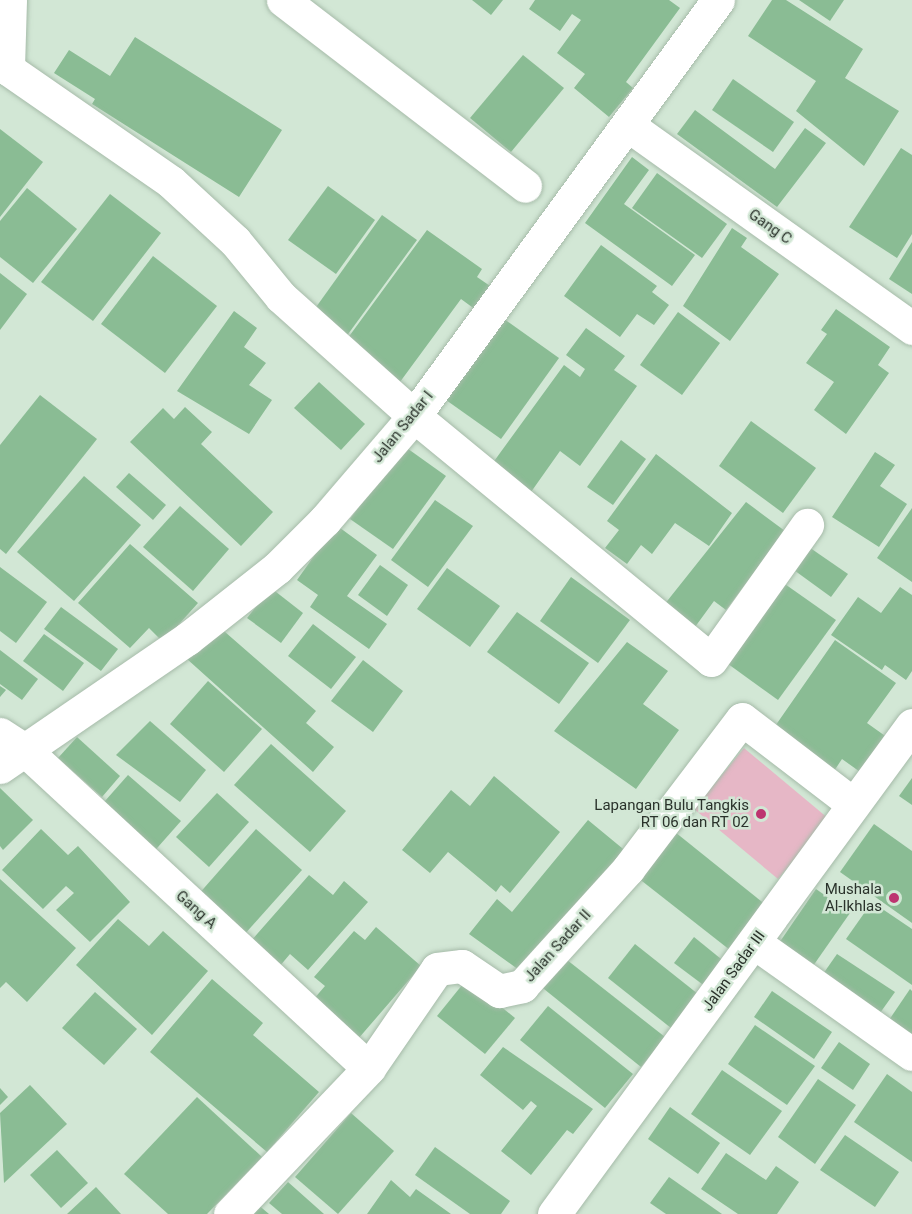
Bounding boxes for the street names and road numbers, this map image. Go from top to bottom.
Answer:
street label: Gang C [745,206,795,248]
street label: Jalan Sadar I [369,388,437,466]
street label: Gang A [172,887,220,933]
street label: Jalan Sadar II [521,906,595,986]
street label: Jalan Sadar III [699,927,769,1015]

